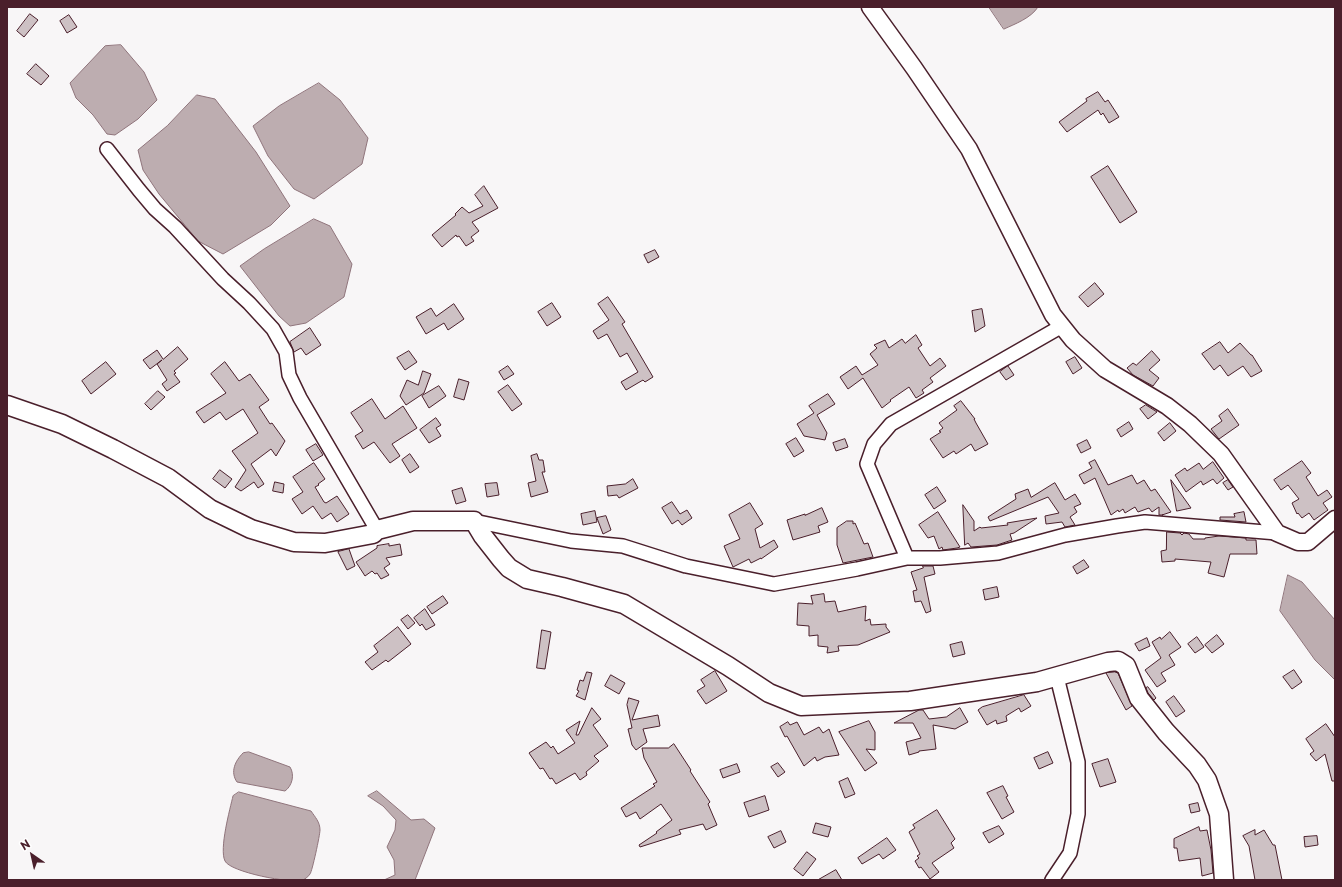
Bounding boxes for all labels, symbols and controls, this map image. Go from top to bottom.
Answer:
north arrow [12,835,52,875]
text: N [17,835,33,854]

